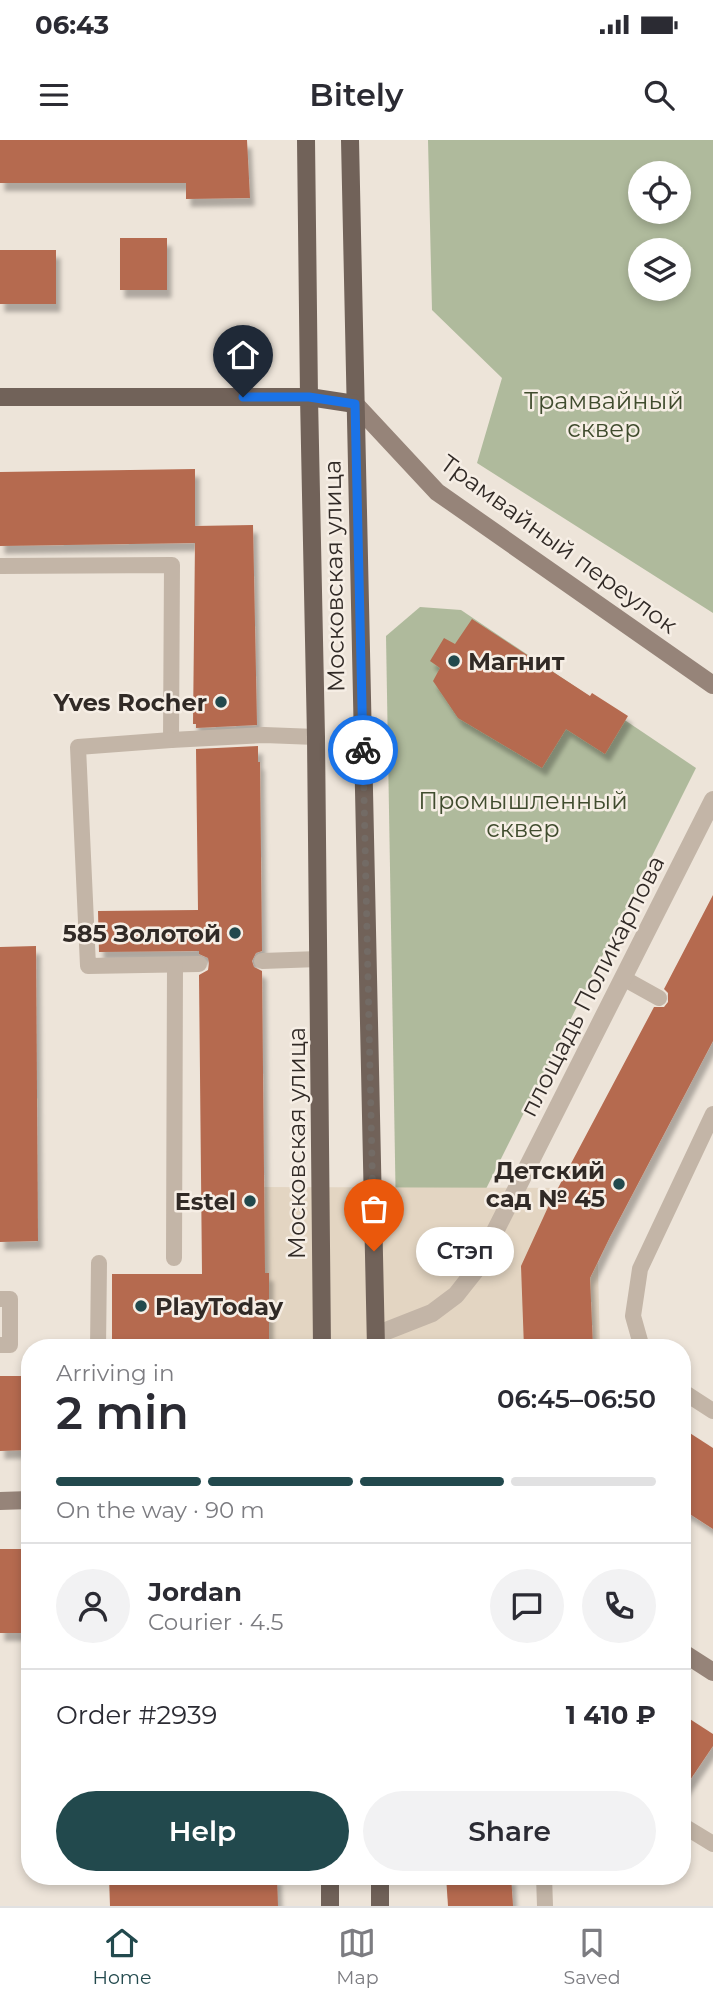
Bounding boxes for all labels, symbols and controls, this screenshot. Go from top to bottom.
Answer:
text: 06:43 [35,9,109,41]
text: Bitely [309,75,404,114]
icon: menu [35,76,73,114]
icon: search [640,76,678,114]
map controls [628,161,691,301]
button: locate [628,161,691,224]
button: layers [628,238,691,301]
pin [213,325,273,397]
icon: home [224,336,262,374]
park label: Трамвайный сквер [524,386,684,443]
street label: Трамвайный переулок [435,448,683,640]
street label: Московская улица [317,460,351,692]
place label: Магнит [468,647,565,676]
marker: Магнит [446,653,462,669]
place label: Yves Rocher [53,688,207,717]
marker: Yves Rocher [213,694,229,710]
courier [328,715,398,785]
icon: bike [344,731,382,769]
park label: Промышленный сквер [418,786,628,843]
street label: площадь Поликарпова [513,851,671,1121]
place label: 585 Золотой [62,919,221,948]
marker: 585 Золотой [227,925,243,941]
street label: Московская улица [282,1027,311,1259]
place label: Детский сад № 45 [486,1156,605,1213]
marker: Детский сад № 45 [611,1176,627,1192]
pin [344,1179,404,1251]
place label: Estel [175,1187,236,1216]
icon: bag [355,1190,393,1228]
marker: Estel [242,1193,258,1209]
callout: Стэп [416,1226,514,1276]
text: Стэп [436,1237,494,1265]
place label: PlayToday [155,1292,284,1321]
marker: PlayToday [133,1298,149,1314]
text: Arriving in [56,1359,175,1387]
text: 06:45–06:50 [497,1383,656,1415]
text: 2 min [56,1384,189,1441]
text: On the way · 90 m [56,1496,265,1524]
button: person [56,1569,130,1643]
button: chat [490,1569,564,1643]
button: phone [582,1569,656,1643]
text: Jordan [148,1576,242,1608]
text: Courier · 4.5 [148,1608,283,1636]
text: Order #2939 [56,1699,217,1731]
text: 1 410 ₽ [566,1699,656,1731]
button: Help [56,1791,349,1871]
button: Share [363,1791,656,1871]
tab: Home [92,1924,151,1989]
tab: Map [336,1924,379,1989]
tab: Saved [563,1924,621,1989]

